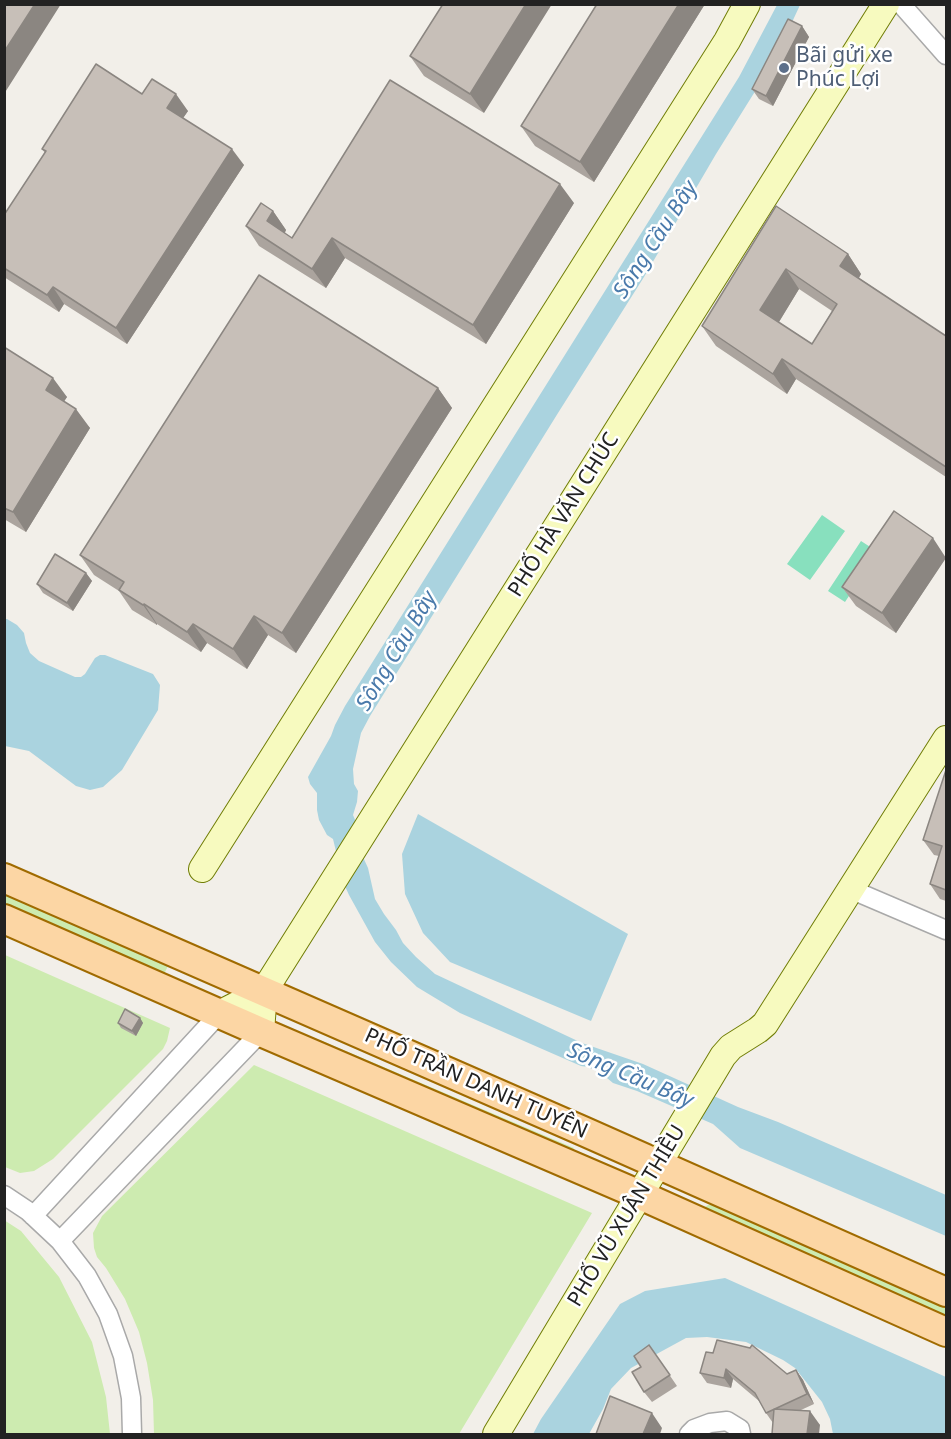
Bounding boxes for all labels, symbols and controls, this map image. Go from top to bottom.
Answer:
place label: Bãi gửi xe Phúc Lợi [796,43,893,93]
marker: Bãi gửi xe Phúc Lợi [777,61,791,75]
water label: Sông Cầu Bây [608,176,704,304]
street label: PHỐ HÀ VĂN CHÚC [503,428,625,602]
water label: Sông Cầu Bây [351,587,443,715]
street label: PHỐ TRẦN DANH TUYÊN [361,1023,591,1145]
water label: Sông Cầu Bây [563,1038,697,1114]
street label: PHỐ VŨ XUÂN THIỀU [563,1121,691,1311]

